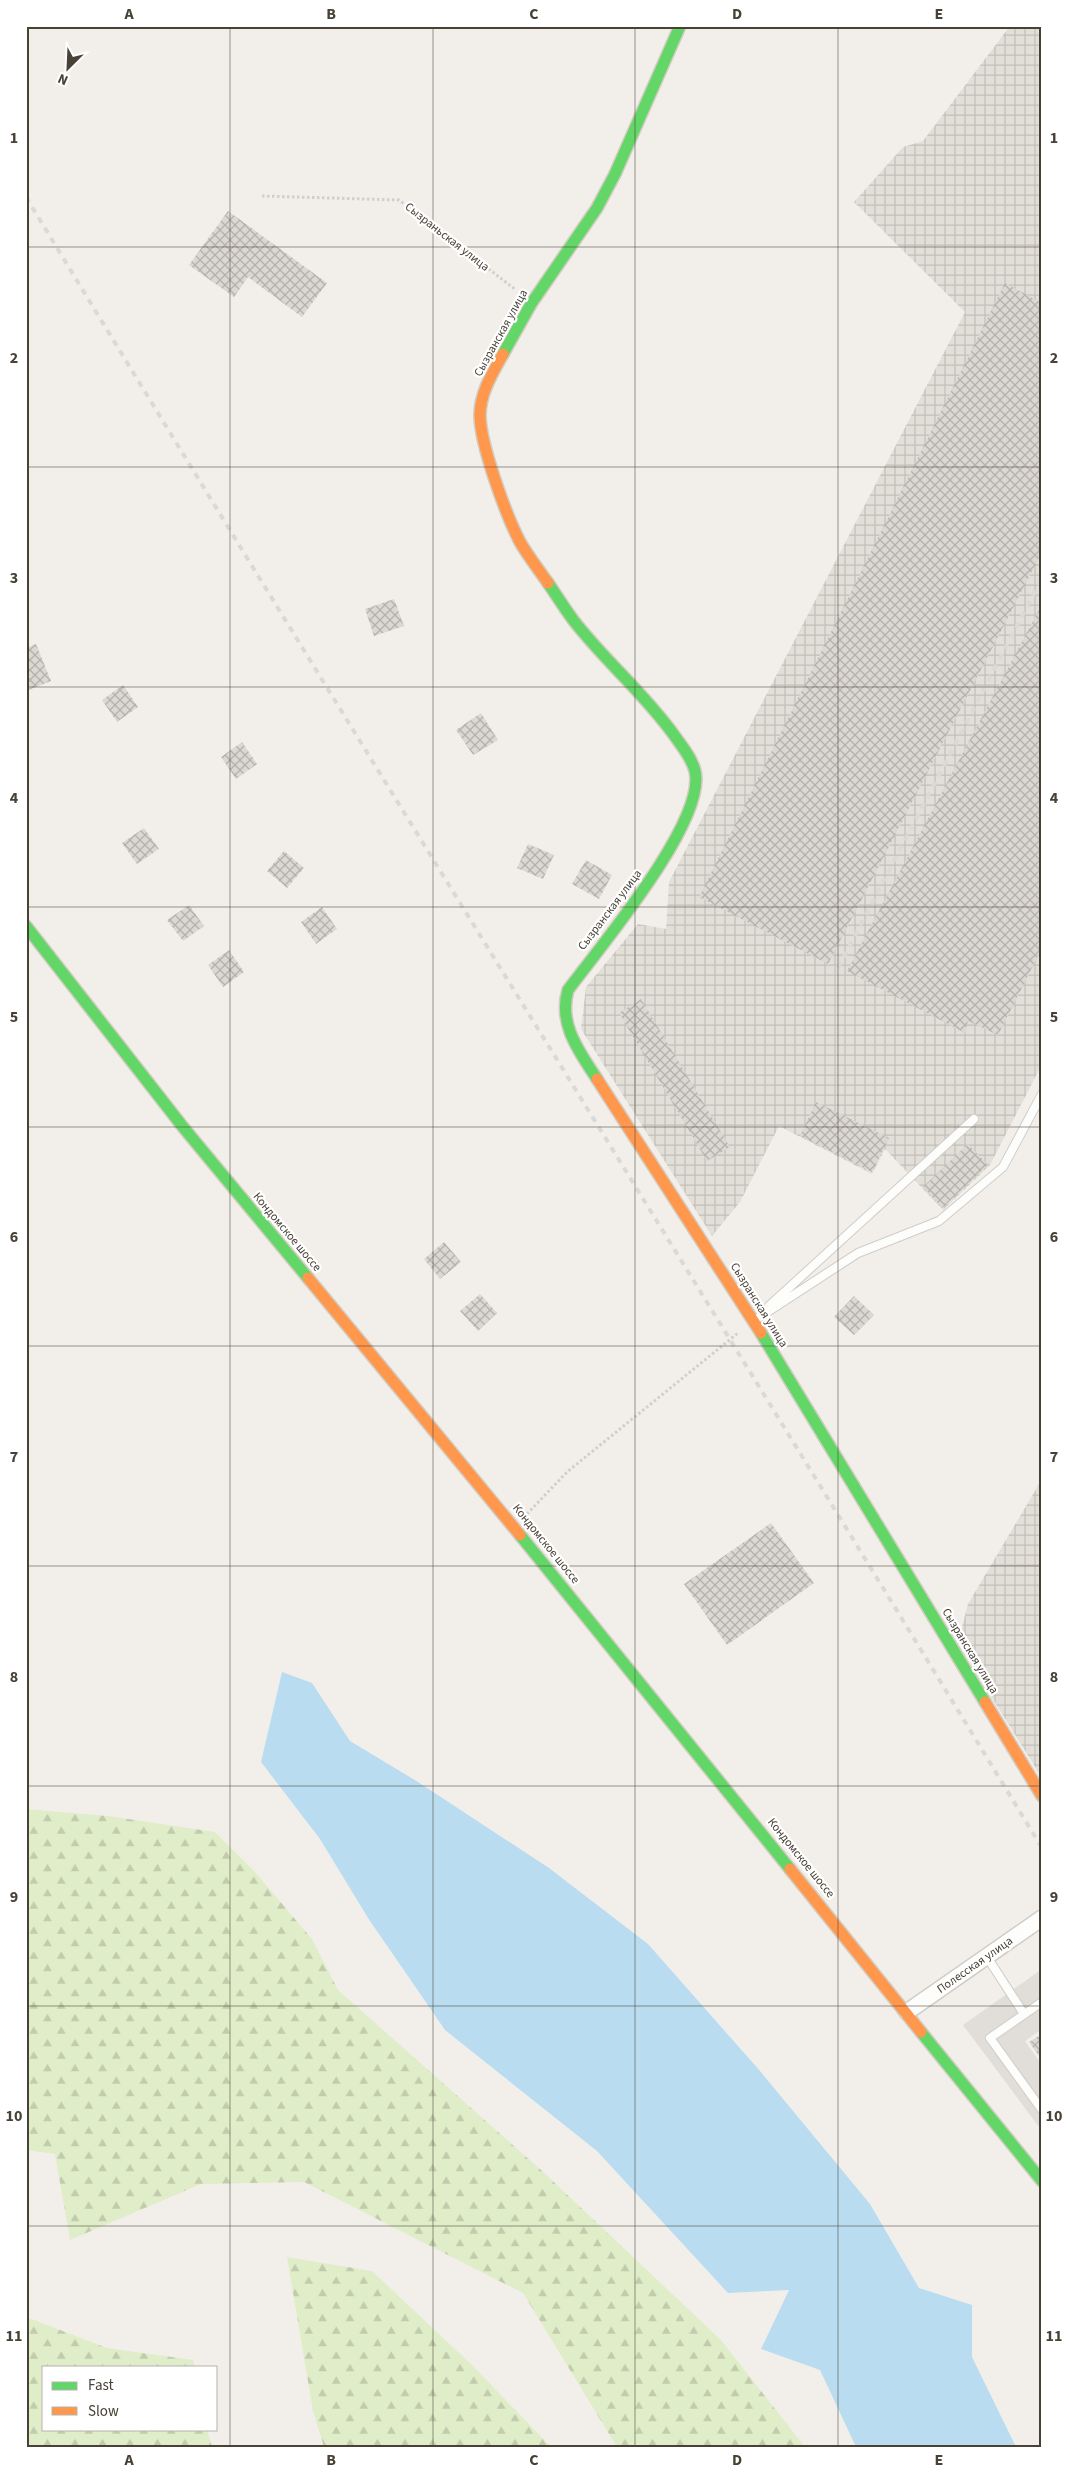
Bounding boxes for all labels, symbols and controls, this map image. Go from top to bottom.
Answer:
text: A [123,3,134,25]
text: B [326,3,336,25]
text: C [529,3,539,25]
text: D [732,3,742,25]
text: E [935,3,943,25]
north arrow [42,42,92,92]
text: N [55,68,71,90]
text: 1 [10,127,18,149]
text: 1 [1050,127,1058,149]
street label: Сызраньская улица [401,199,493,275]
street label: Сызранская улица [470,286,532,380]
text: 2 [10,347,18,369]
text: 2 [1050,347,1058,369]
text: 3 [10,567,18,589]
text: 3 [1050,567,1058,589]
text: 4 [10,787,19,809]
text: 4 [1050,787,1059,809]
street label: Сызранская улица [574,866,646,954]
text: 5 [10,1006,18,1028]
text: 5 [1050,1006,1058,1028]
street label: Кондомское шоссе [249,1189,325,1275]
text: 6 [10,1226,18,1248]
text: 6 [1050,1226,1058,1248]
street label: Сызранская улица [726,1259,792,1351]
text: 7 [10,1446,18,1468]
text: 7 [1050,1446,1058,1468]
street label: Кондомское шоссе [508,1500,584,1588]
street label: Сызранская улица [938,1605,1002,1697]
text: 8 [10,1666,18,1688]
text: 8 [1050,1666,1058,1688]
street label: Кондомское шоссе [763,1814,839,1902]
text: 9 [10,1886,18,1908]
text: 9 [1050,1886,1058,1908]
street label: Полесская улица [934,1932,1016,1998]
text: 10 [6,2105,22,2127]
text: 10 [1046,2105,1062,2127]
text: 11 [6,2325,22,2347]
text: 11 [1046,2325,1062,2347]
legend [42,2366,218,2430]
text: Fast [88,2375,114,2396]
text: Slow [88,2401,119,2422]
text: A [123,2449,134,2471]
text: B [326,2449,336,2471]
text: C [529,2449,539,2471]
text: D [732,2449,742,2471]
text: E [935,2449,943,2471]

